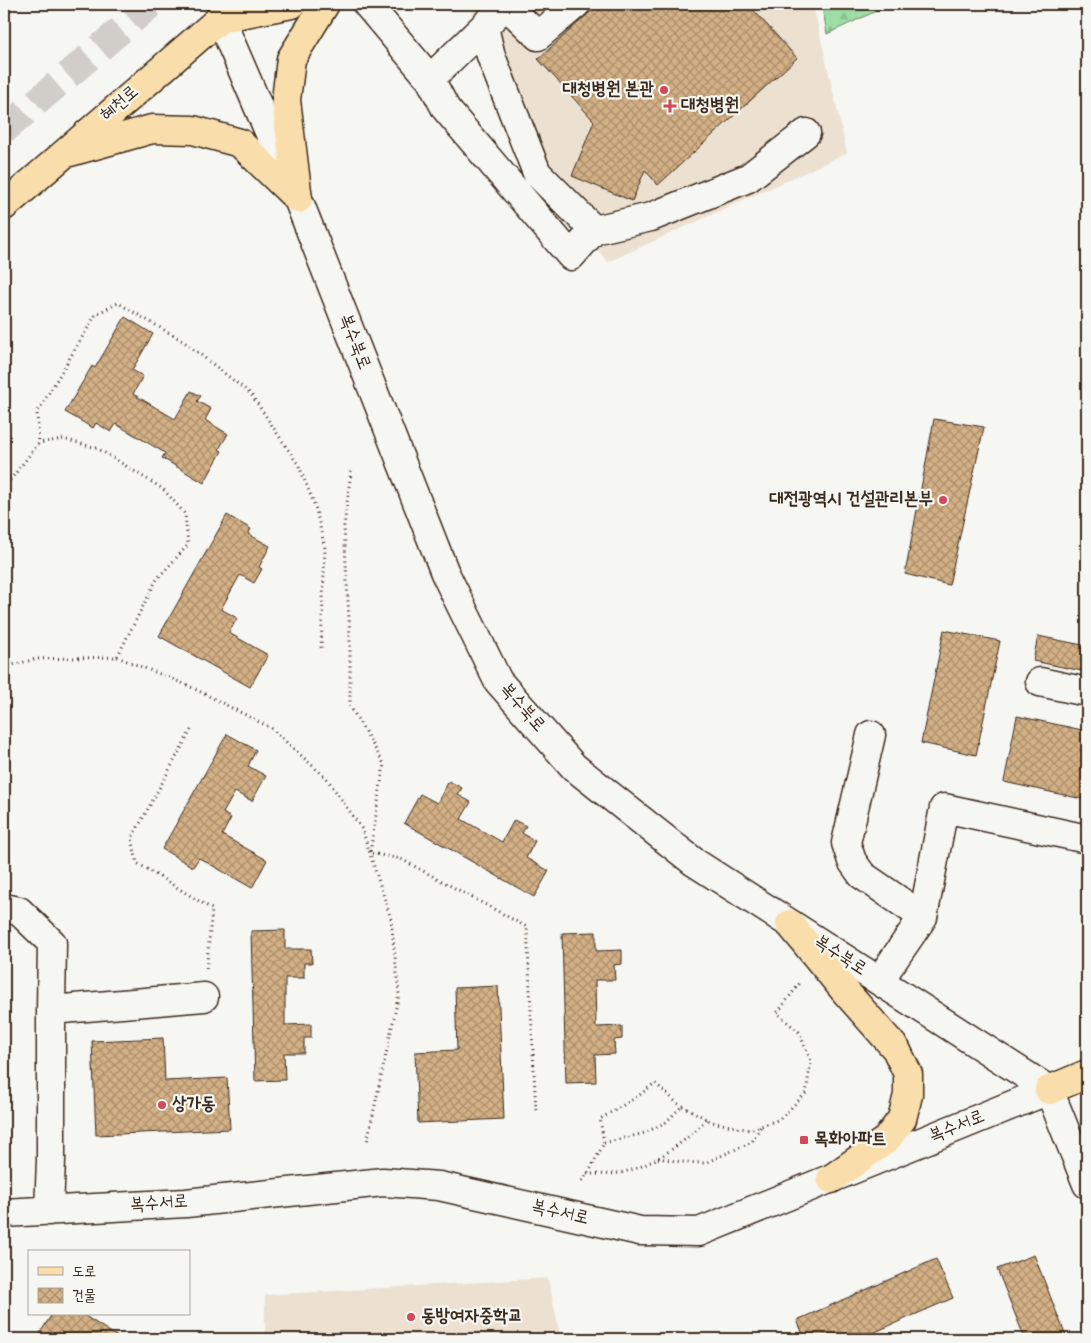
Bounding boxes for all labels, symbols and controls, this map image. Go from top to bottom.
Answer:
place label: 대청병원 본관 [563,77,655,103]
street label: 혜천로 [95,80,145,128]
marker: 대청병원 본관 [658,84,670,96]
place label: 대청병원 [681,93,739,119]
marker: 대청병원 [663,99,677,113]
street label: 복수북로 [331,310,377,374]
place label: 대전광역시 건설관리본부 [769,487,933,513]
marker: 대전광역시 건설관리본부 [937,494,949,506]
street label: 복수북로 [493,678,551,738]
street label: 복수북로 [809,929,871,983]
place label: 상가동 [172,1092,215,1118]
marker: 상가동 [156,1099,168,1111]
street label: 복수서로 [925,1104,989,1150]
place label: 목화아파트 [814,1127,886,1153]
marker: 목화아파트 [798,1134,810,1146]
street label: 복수서로 [129,1189,189,1219]
street label: 복수서로 [529,1194,591,1232]
legend [28,1250,190,1316]
text: 도로 [72,1261,96,1283]
text: 건물 [72,1285,96,1307]
place label: 동방여자중학교 [421,1304,522,1330]
marker: 동방여자중학교 [405,1311,417,1323]

